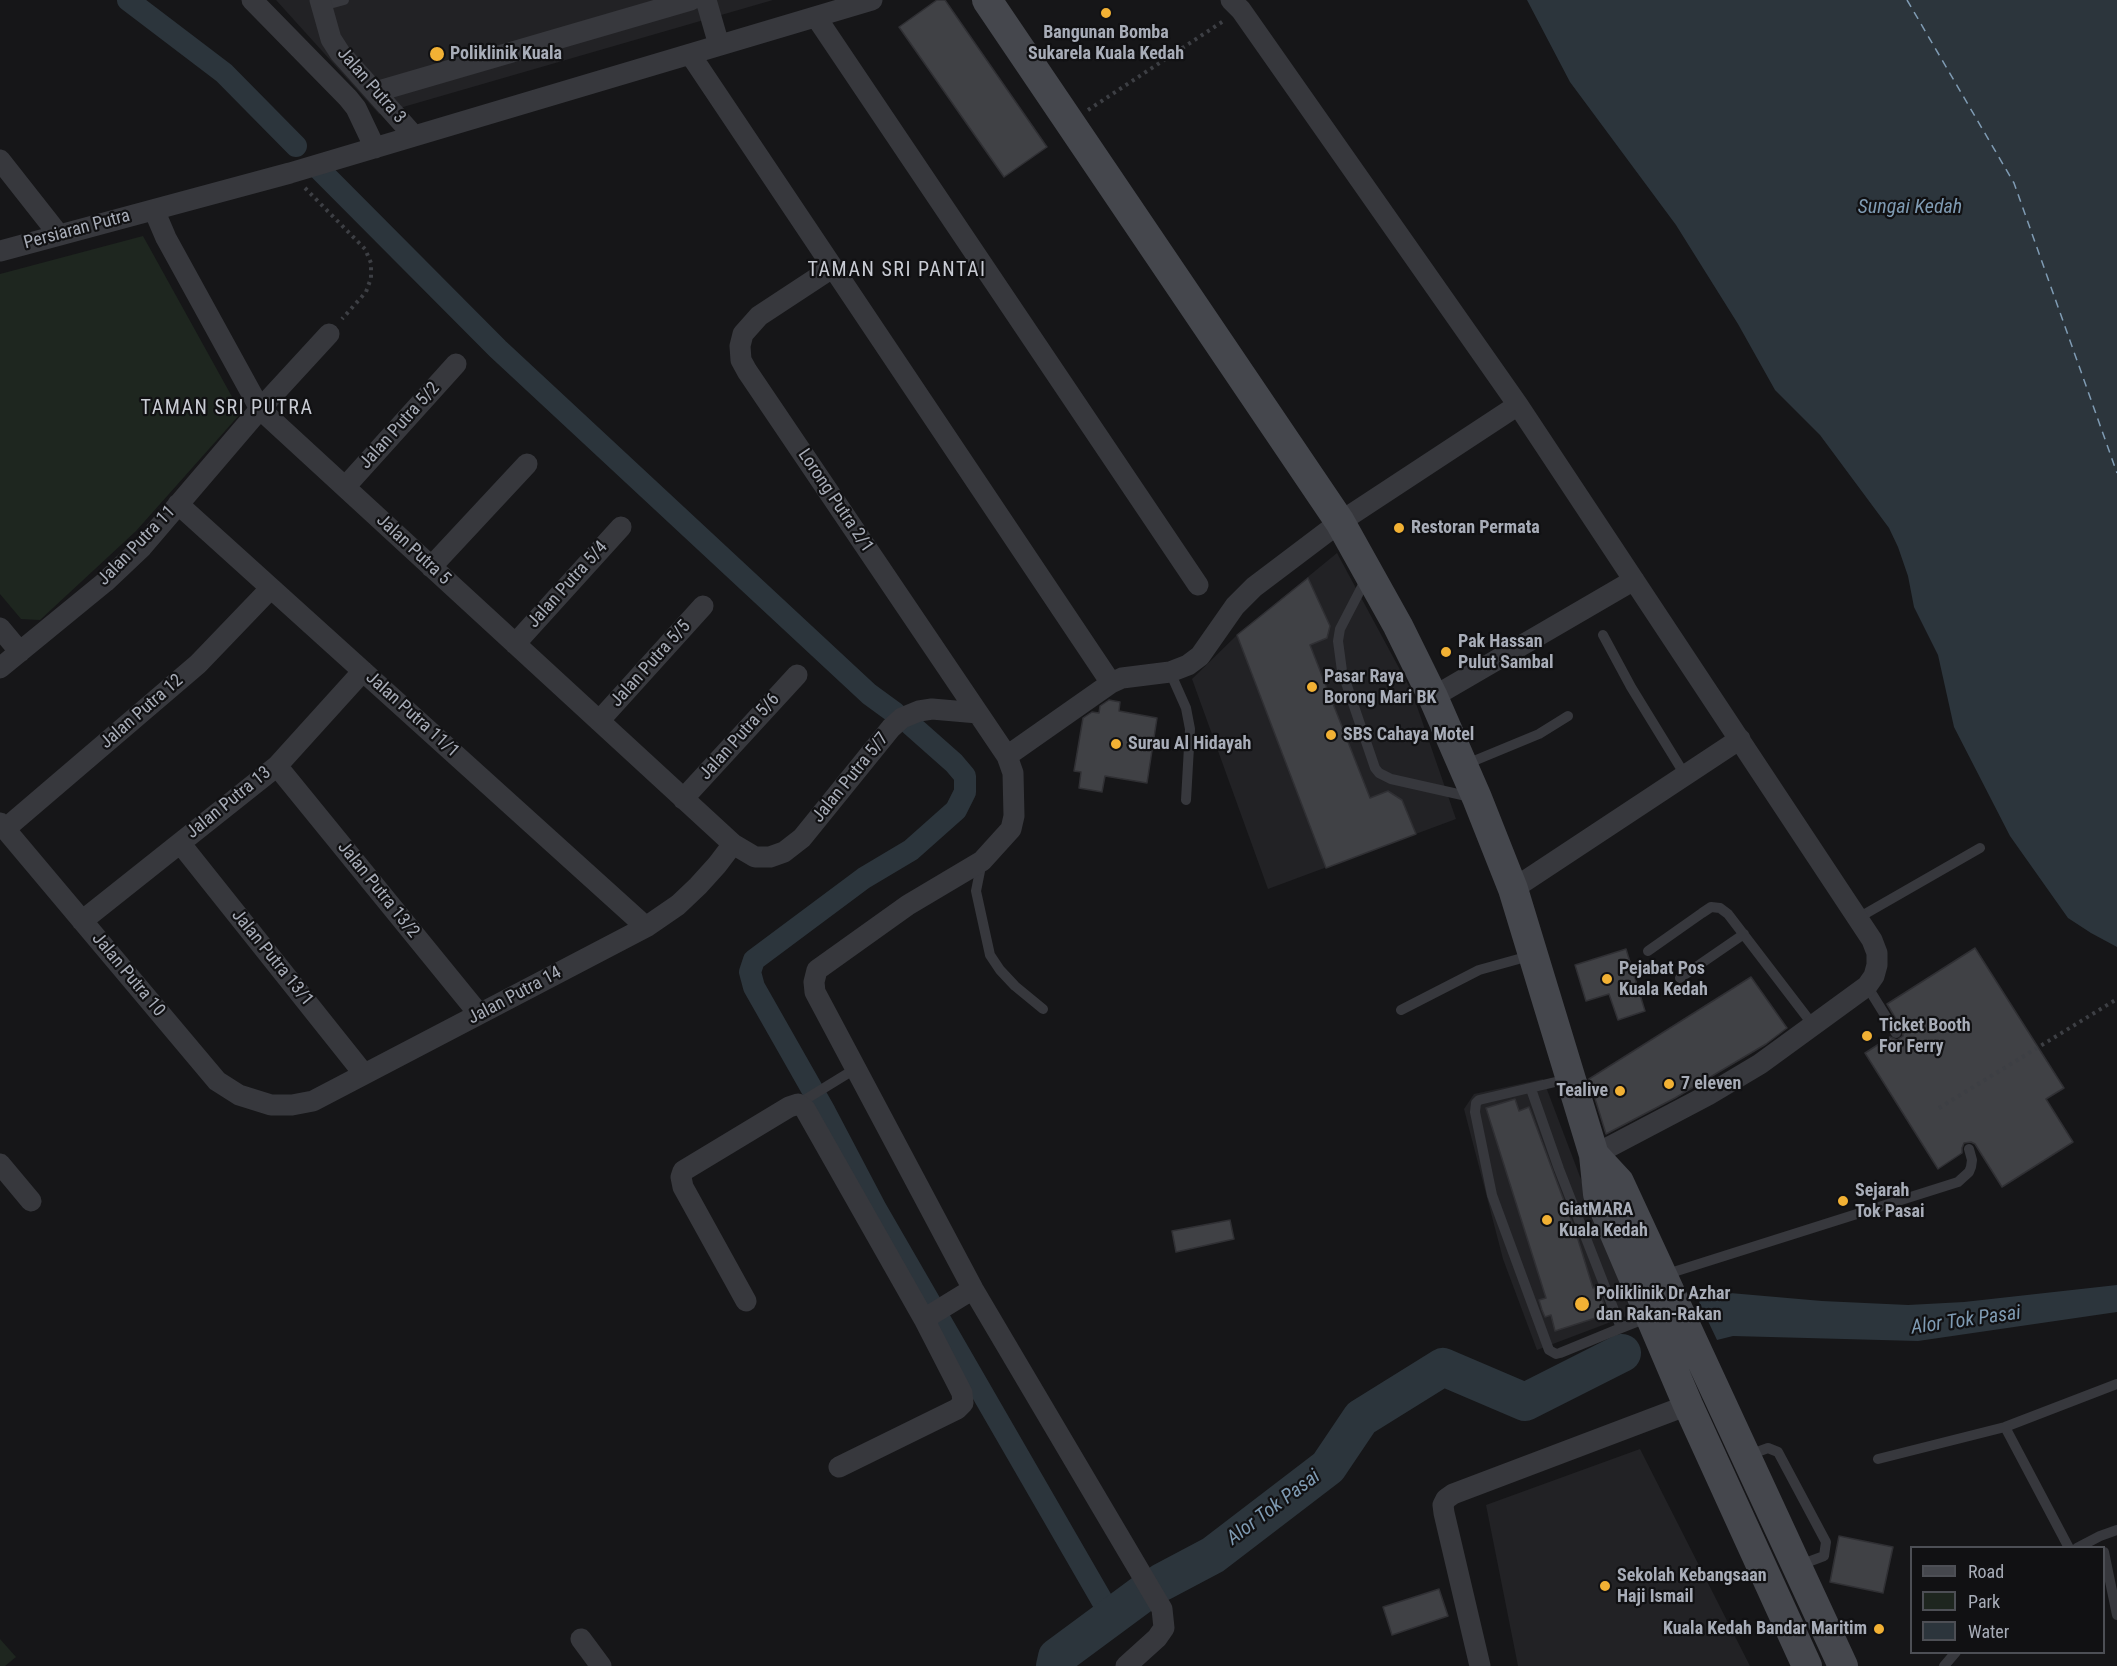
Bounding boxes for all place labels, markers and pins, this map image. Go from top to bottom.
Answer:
marker: Bangunan Bomba Sukarela Kuala Kedah [1099,6,1113,20]
place label: Bangunan Bomba Sukarela Kuala Kedah [1028,22,1184,64]
place label: Poliklinik Kuala [450,43,562,65]
marker: Poliklinik Kuala [428,45,446,63]
place label: Restoran Permata [1411,517,1540,539]
marker: Restoran Permata [1392,521,1406,535]
place label: Pak Hassan Pulut Sambal [1458,631,1554,674]
marker: Pak Hassan Pulut Sambal [1439,645,1453,659]
place label: Pasar Raya Borong Mari BK [1324,666,1437,708]
marker: Pasar Raya Borong Mari BK [1305,680,1319,694]
place label: SBS Cahaya Motel [1343,724,1474,746]
marker: SBS Cahaya Motel [1324,728,1338,742]
place label: Surau Al Hidayah [1128,733,1251,755]
marker: Surau Al Hidayah [1109,737,1123,751]
place label: Pejabat Pos Kuala Kedah [1619,958,1708,1000]
marker: Pejabat Pos Kuala Kedah [1600,972,1614,986]
place label: Ticket Booth For Ferry [1879,1015,1971,1058]
marker: Ticket Booth For Ferry [1860,1029,1874,1043]
place label: 7 eleven [1681,1073,1741,1095]
marker: 7 eleven [1662,1077,1676,1091]
place label: Tealive [1556,1080,1608,1102]
marker: Tealive [1613,1084,1627,1098]
place label: Sejarah Tok Pasai [1855,1180,1924,1222]
marker: Sejarah Tok Pasai [1836,1194,1850,1208]
place label: GiatMARA Kuala Kedah [1559,1199,1648,1242]
marker: GiatMARA Kuala Kedah [1540,1213,1554,1227]
place label: Poliklinik Dr Azhar dan Rakan-Rakan [1596,1283,1731,1326]
marker: Poliklinik Dr Azhar dan Rakan-Rakan [1573,1295,1591,1313]
place label: Sekolah Kebangsaan Haji Ismail [1617,1565,1767,1608]
marker: Sekolah Kebangsaan Haji Ismail [1598,1579,1612,1593]
place label: Kuala Kedah Bandar Maritim [1663,1618,1867,1640]
marker: Kuala Kedah Bandar Maritim [1872,1622,1886,1636]

